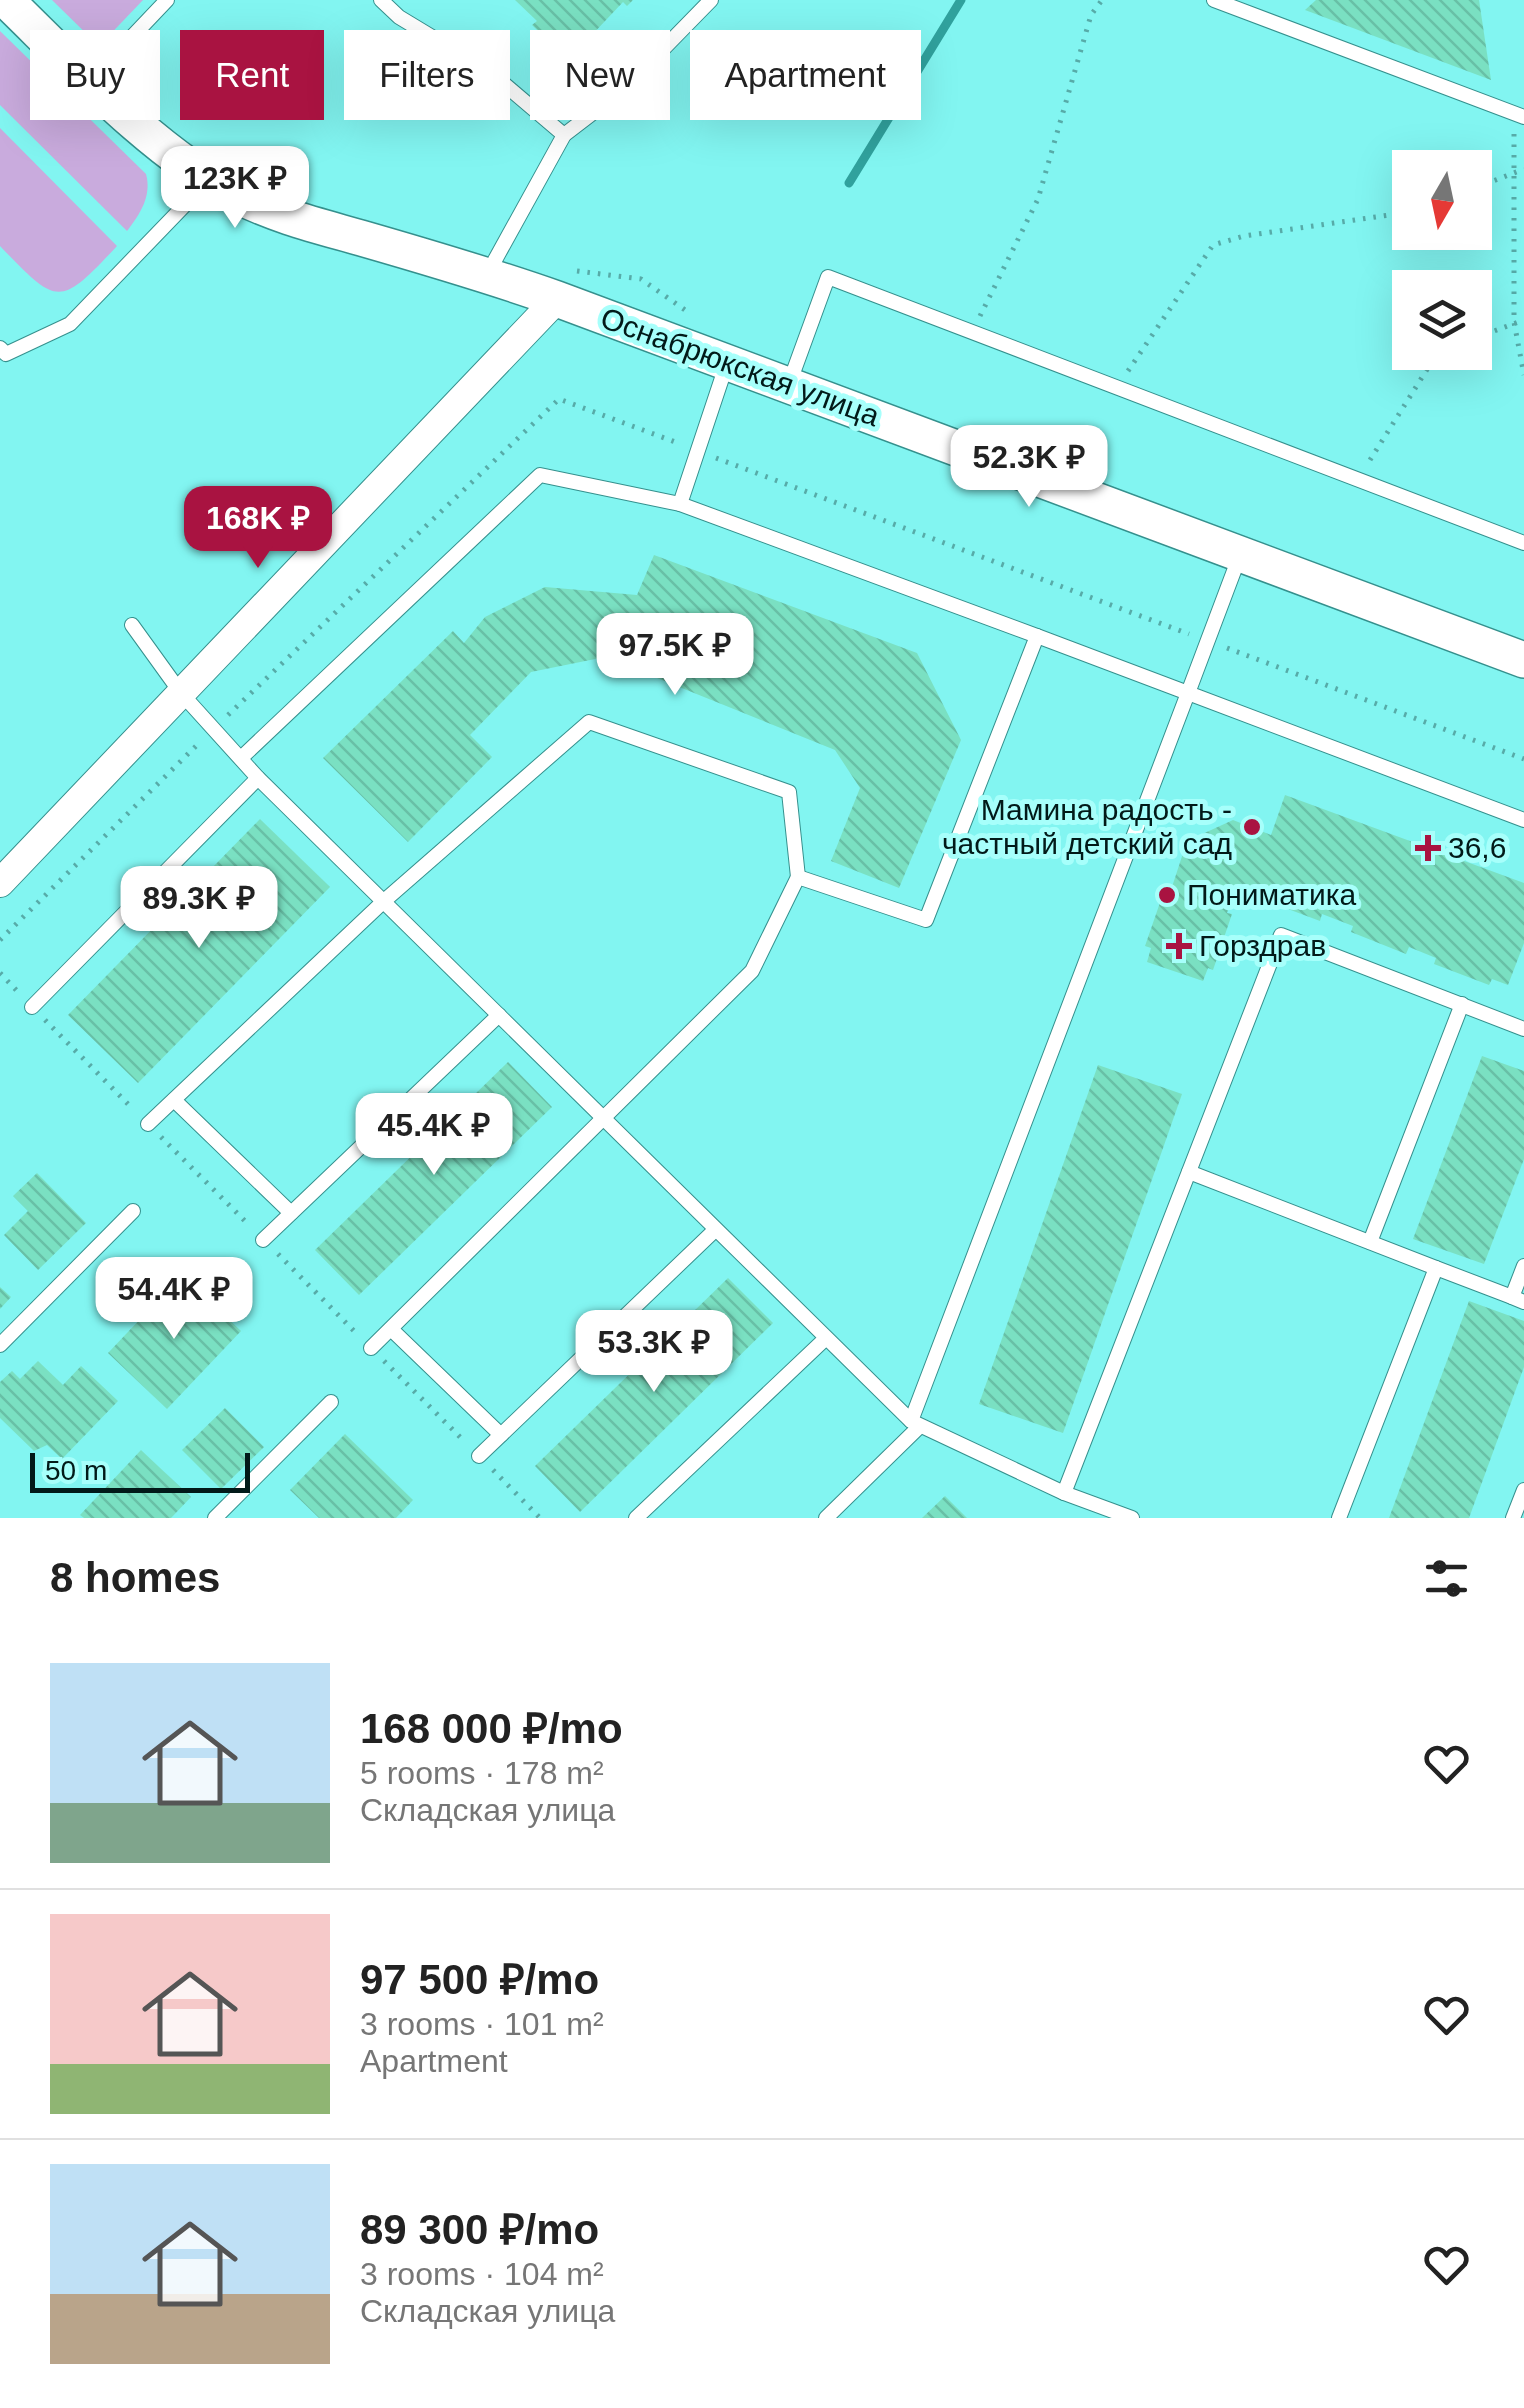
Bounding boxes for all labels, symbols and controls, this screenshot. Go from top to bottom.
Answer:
chip: Buy [30,30,160,120]
chip: Rent [180,30,324,120]
chip: Filters [344,30,510,120]
chip: New [530,30,670,120]
chip: Apartment [690,30,921,120]
pin: 123K ₽ [154,146,316,231]
north arrow [1392,150,1492,250]
map controls [1392,150,1492,370]
text: 123K ₽ [183,160,287,196]
button: layers [1392,270,1492,370]
street label: Оснабрюкская улица [596,301,884,432]
pin: 52.3K ₽ [937,425,1121,510]
text: 52.3K ₽ [973,439,1085,475]
pin: 168K ₽ [177,486,339,571]
text: 168K ₽ [206,500,310,536]
pin: 97.5K ₽ [583,613,767,698]
text: 97.5K ₽ [619,627,731,663]
place label: Мамина радость - частный детский сад [942,793,1232,860]
marker: Мамина радость - частный детский сад [1241,816,1263,838]
place label: 36,6 [1448,831,1506,864]
marker: 36,6 [1417,837,1439,859]
pin: 89.3K ₽ [107,866,291,951]
place label: Пониматика [1187,878,1357,911]
text: 89.3K ₽ [143,880,255,916]
marker: Пониматика [1156,884,1178,906]
place label: Горздрав [1199,929,1326,962]
marker: Горздрав [1168,935,1190,957]
pin: 45.4K ₽ [342,1093,526,1178]
text: 45.4K ₽ [378,1107,490,1143]
pin: 54.4K ₽ [82,1257,266,1342]
text: 54.4K ₽ [118,1271,230,1307]
pin: 53.3K ₽ [562,1310,746,1395]
text: 53.3K ₽ [598,1324,710,1360]
scale bar [30,1448,250,1492]
text: 50 m [45,1455,107,1486]
icon: filters [1419,1551,1474,1606]
text: 8 homes [50,1554,220,1601]
icon: home [130,1703,250,1823]
text: 168 000 ₽/mo [360,1705,623,1752]
icon: heart [1419,1736,1474,1791]
text: 5 rooms · 178 m² [360,1755,604,1791]
text: Складская улица [360,1792,615,1828]
icon: home [130,1954,250,2074]
text: 97 500 ₽/mo [360,1956,599,2003]
icon: heart [1419,1987,1474,2042]
text: 3 rooms · 101 m² [360,2006,604,2042]
text: Apartment [360,2043,508,2079]
icon: home [130,2204,250,2324]
text: 89 300 ₽/mo [360,2206,599,2253]
icon: heart [1419,2237,1474,2292]
text: 3 rooms · 104 m² [360,2256,604,2292]
text: Складская улица [360,2293,615,2329]

